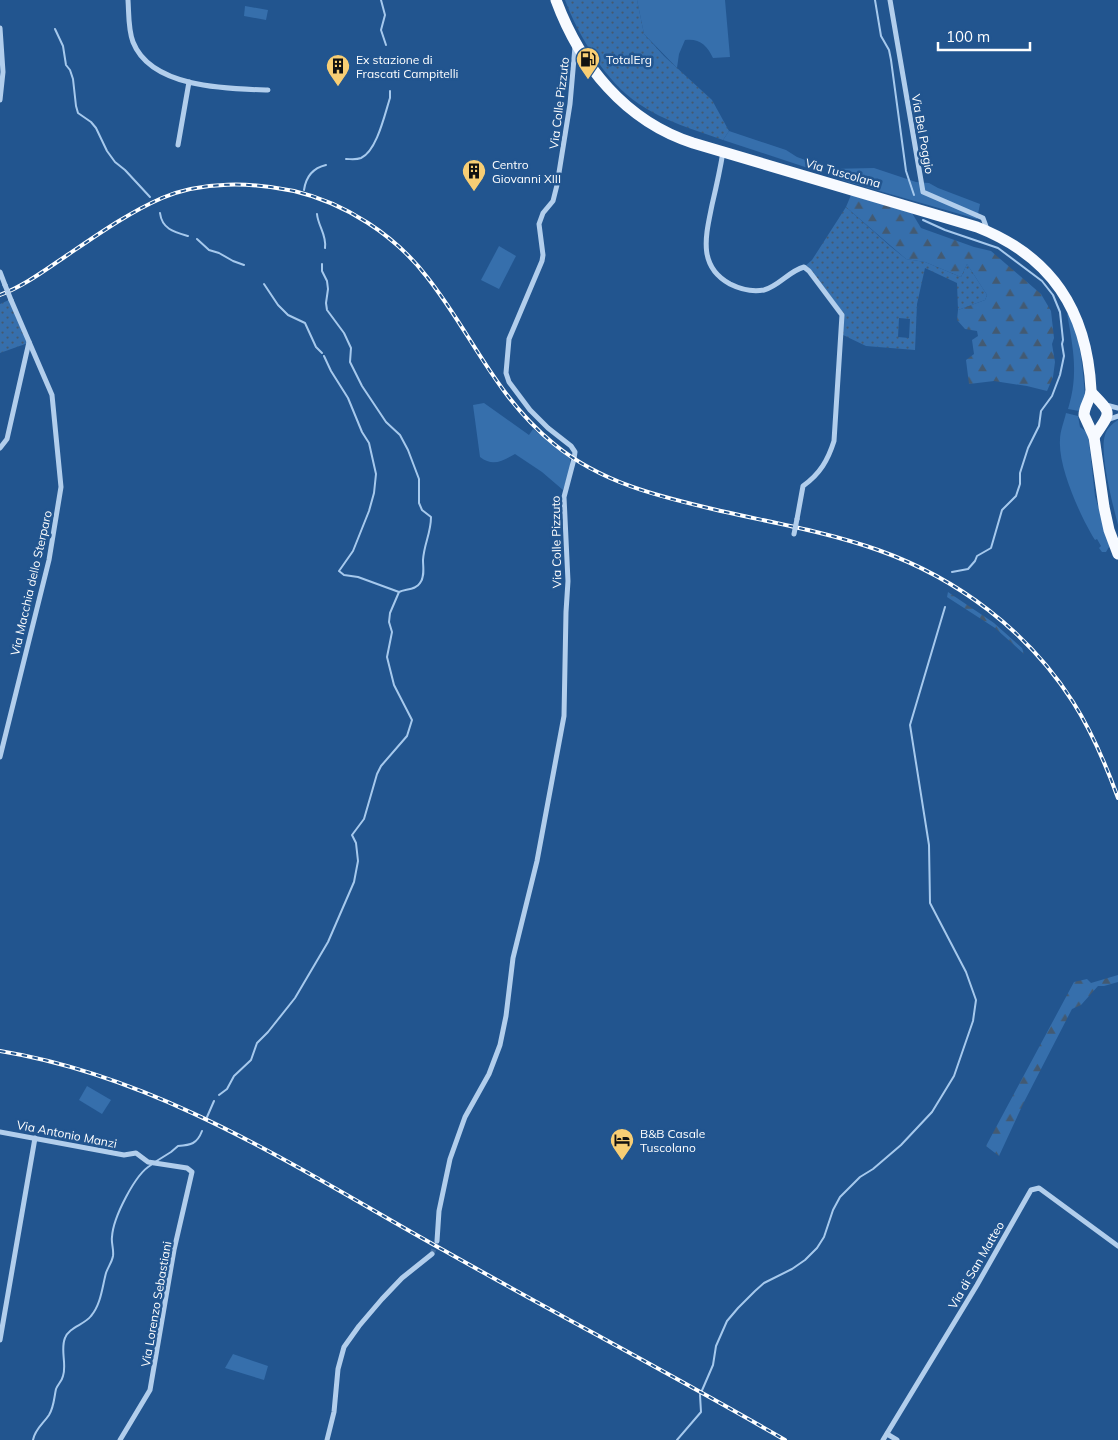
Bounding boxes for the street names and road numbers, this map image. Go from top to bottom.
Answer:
street label: Via Colle Pizzuto [546,56,572,150]
street label: Via Bel Poggio [909,93,937,175]
street label: Via Tuscolana [804,155,882,191]
street label: Via Colle Pizzuto [548,495,564,588]
street label: Via Macchia dello Sterparo [7,509,55,657]
street label: Via Antonio Manzi [16,1117,119,1151]
street label: Via di San Matteo [945,1218,1007,1311]
street label: Via Lorenzo Sebastiani [138,1240,174,1368]

